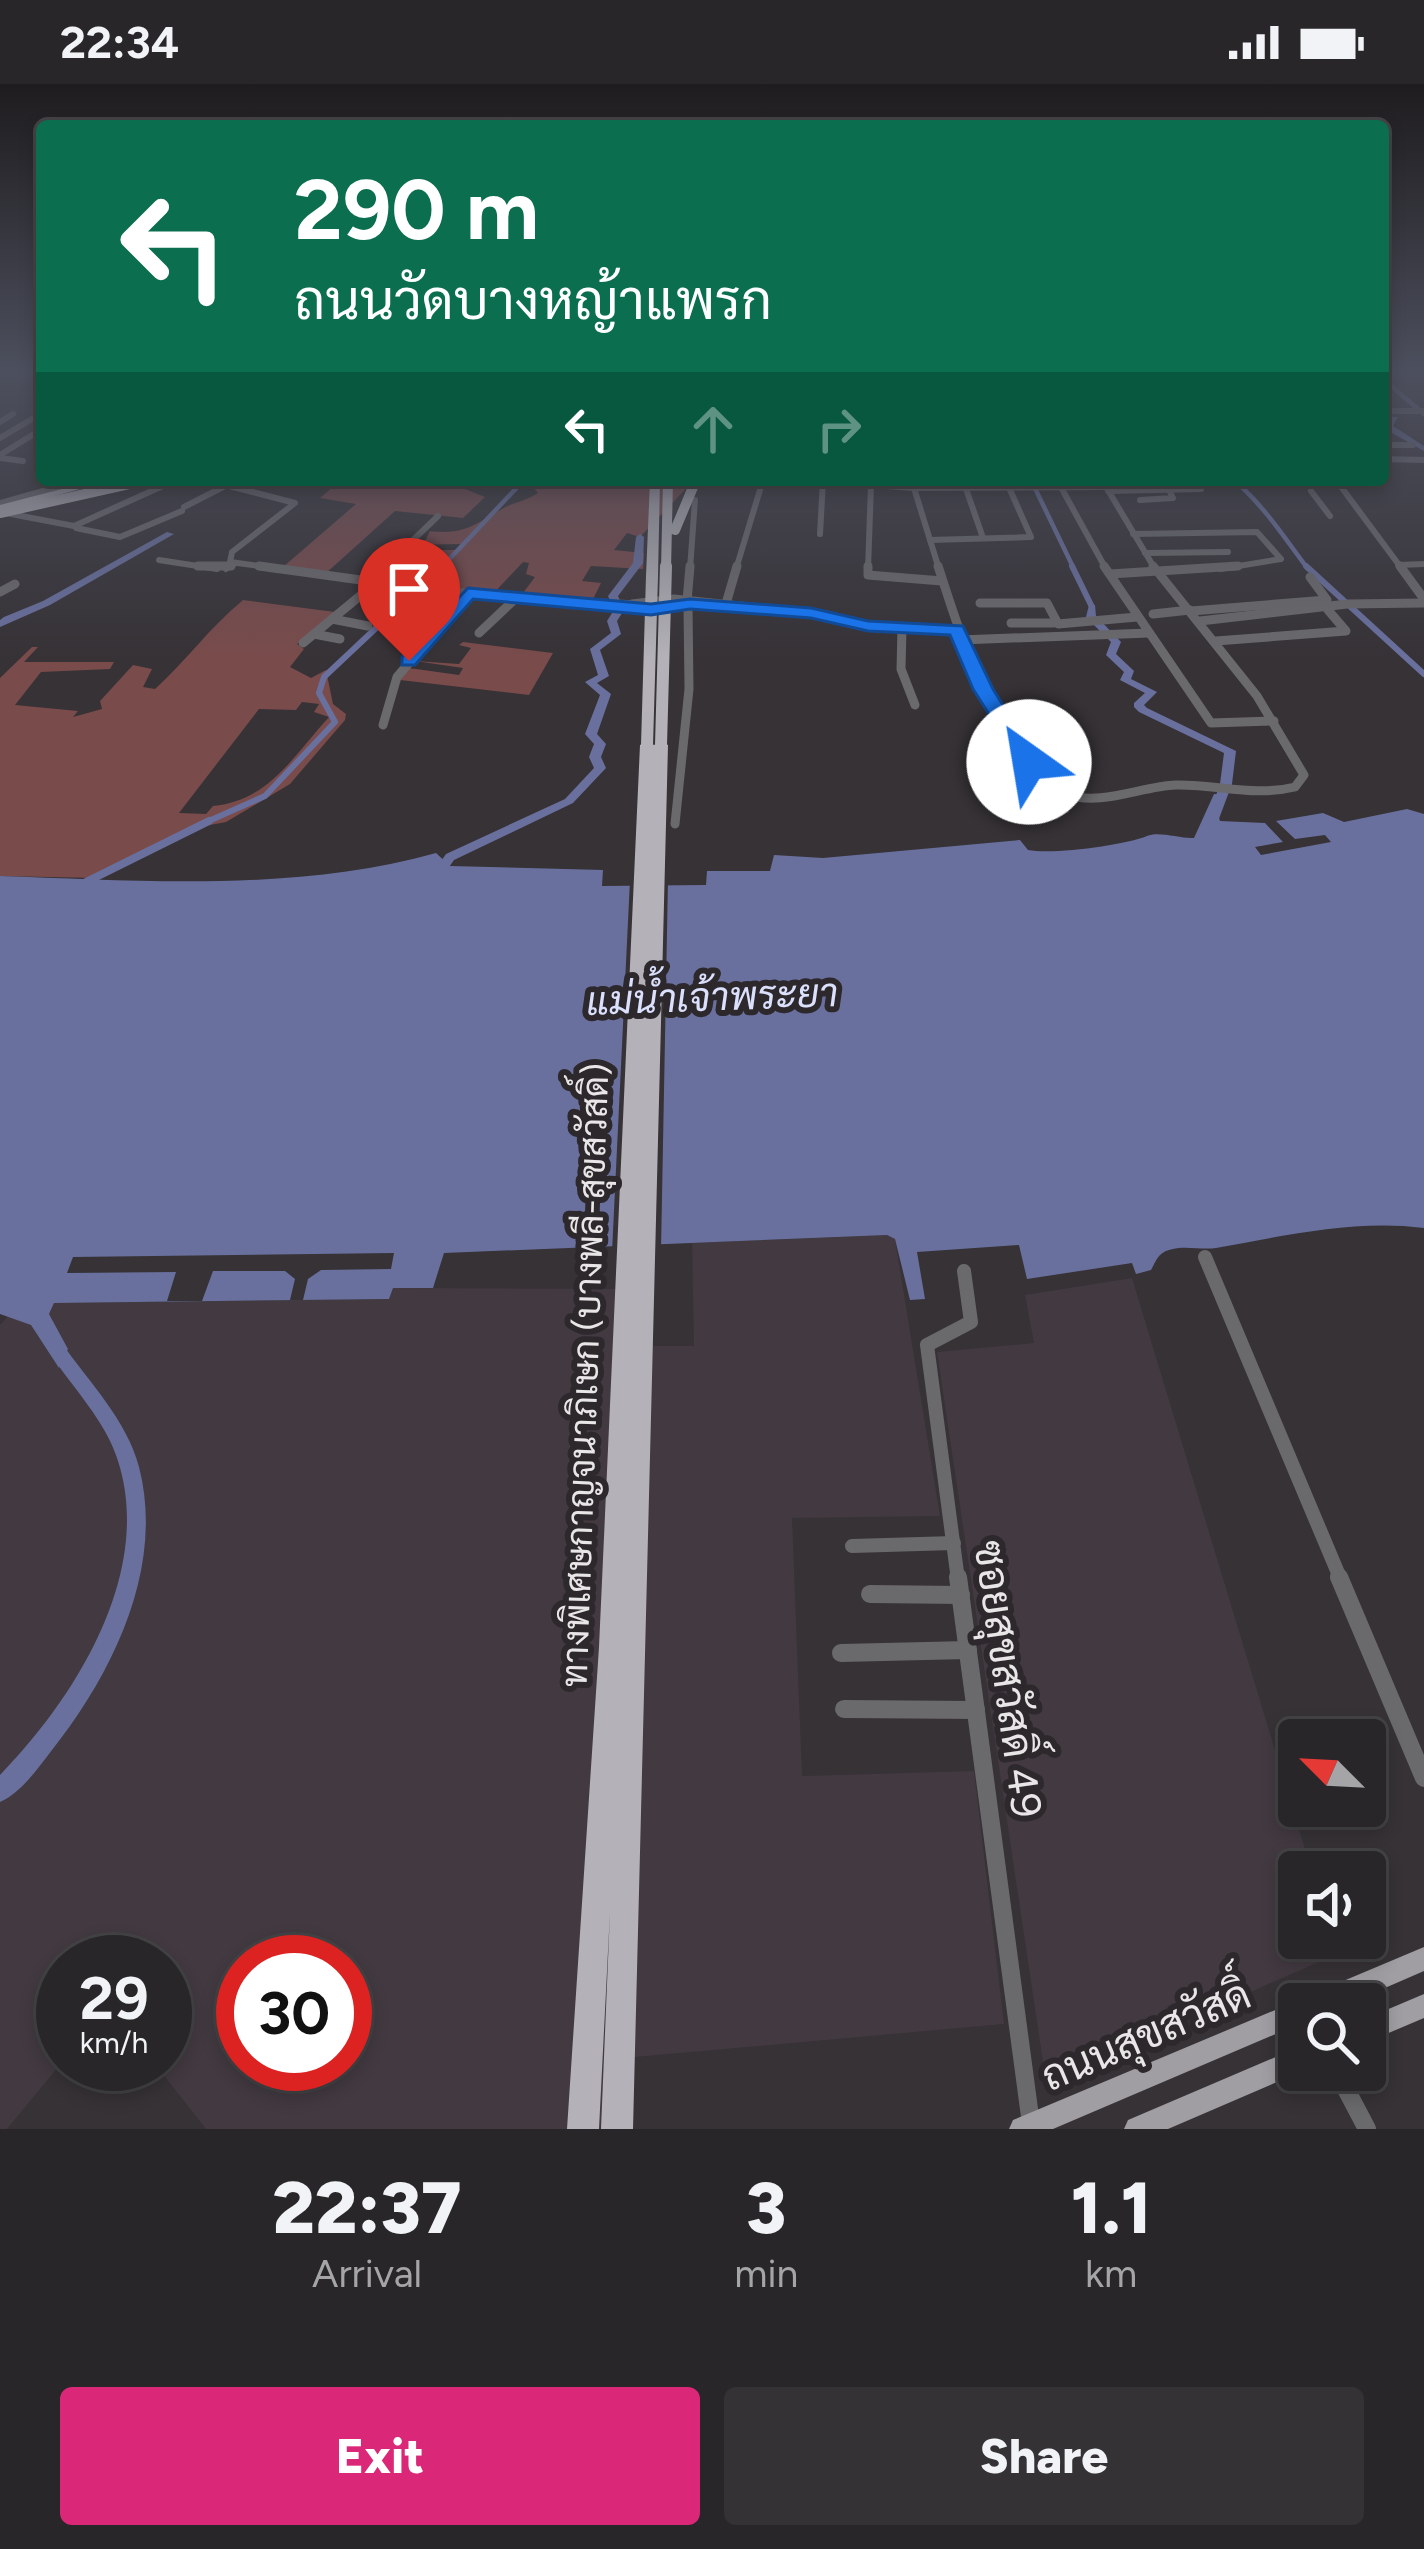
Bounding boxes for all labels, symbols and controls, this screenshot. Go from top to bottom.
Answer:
text: 22:34 [60,15,179,69]
text: 290 m [294,159,539,260]
icon: left [96,168,252,324]
text: ถนนวัดบางหญ้าแพรก [294,268,772,333]
icon: left [554,396,620,462]
icon: ahead [680,396,746,462]
icon: right [806,396,872,462]
pin [358,538,460,661]
icon: arrive [376,556,442,622]
position arrow [966,699,1092,825]
water label: แม่น้ำเจ้าพระยา [585,959,839,1025]
street label: ทางพิเศษกาญจนาภิเษก (บางพลี-สุขสวัสดิ์) [543,1062,620,1688]
street label: ซอยสุขสวัสดิ์ 49 [959,1536,1065,1821]
north arrow [1278,1719,1386,1827]
map controls [1278,1719,1386,2091]
button: sound [1278,1851,1386,1959]
speed limit sign: 30 [216,1935,372,2091]
street label: ถนนสุขสวัสดิ์ [1029,1957,1260,2106]
text: 29 [79,1962,149,2034]
button: search [1278,1983,1386,2091]
text: km/h [80,2024,148,2061]
text: 22:37 [273,2165,462,2251]
text: 3 [746,2165,786,2251]
text: 1.1 [1071,2165,1151,2251]
text: Arrival [312,2250,422,2297]
text: min [734,2250,798,2297]
text: km [1085,2250,1137,2297]
button: Exit [60,2387,700,2525]
button: Share [724,2387,1364,2525]

